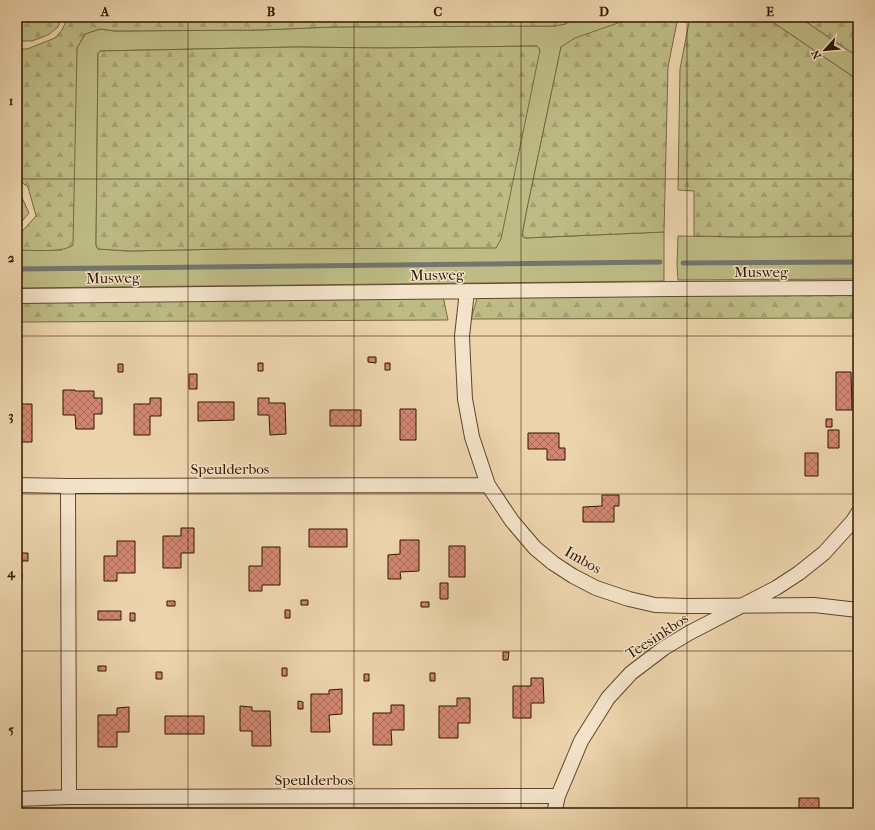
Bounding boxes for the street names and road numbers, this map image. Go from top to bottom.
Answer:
street label: Musweg [734,263,789,281]
street label: Musweg [410,266,465,284]
street label: Musweg [86,269,141,287]
street label: Speulderbos [191,460,270,478]
street label: Imbos [561,542,605,578]
street label: Teesinkbos [622,609,692,663]
street label: Speulderbos [275,771,354,789]

